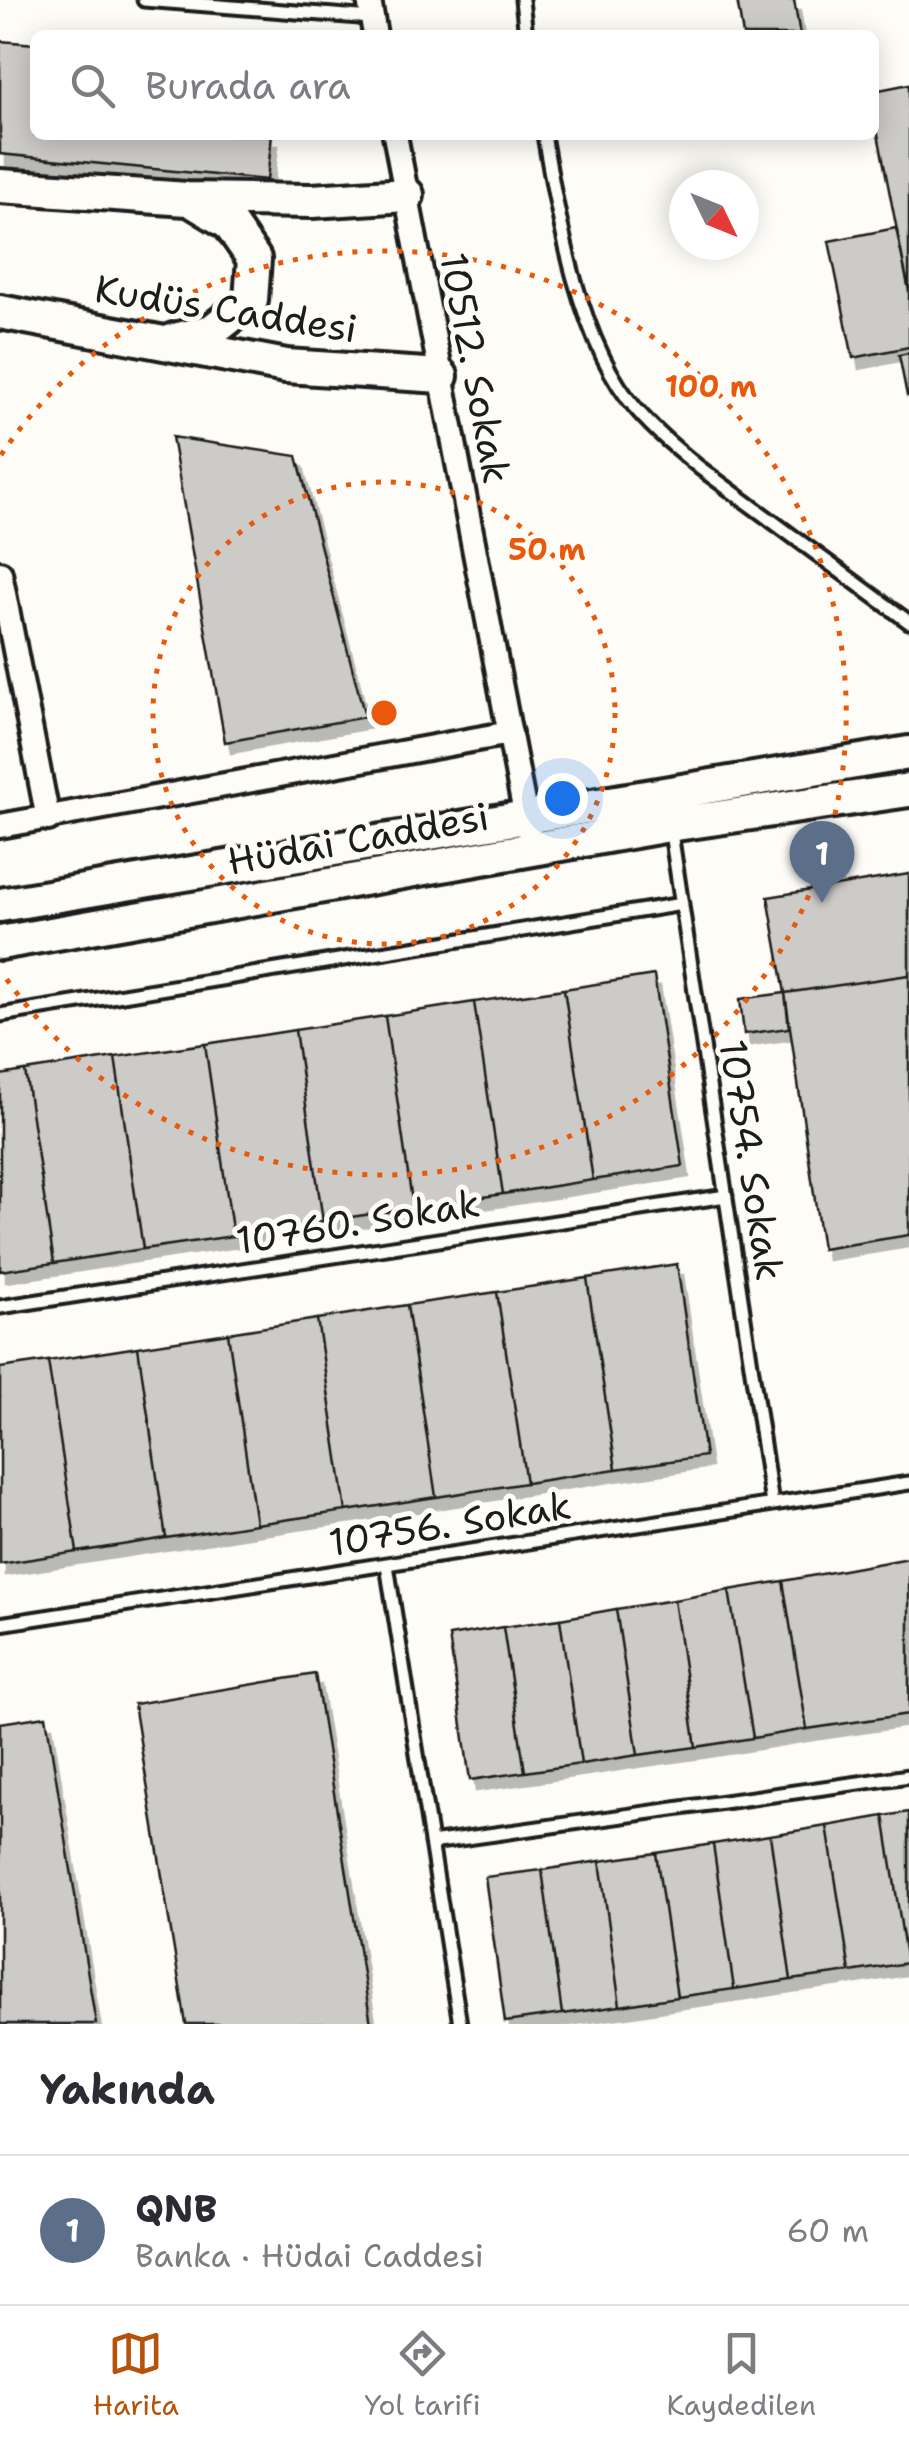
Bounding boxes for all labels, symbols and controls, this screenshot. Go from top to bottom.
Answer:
search box [30,30,879,140]
icon: search [65,58,120,113]
text: Burada ara [145,60,351,111]
north arrow [669,170,759,260]
street label: 10512. Sokak [428,248,523,487]
street label: Kudüs Caddesi [91,263,361,354]
text: 100 m [665,366,757,407]
text: 50 m [508,529,586,570]
centre of rings [366,695,402,731]
your location [537,773,588,824]
street label: Hüdai Caddesi [223,790,493,887]
pin: 1 [790,820,854,903]
street label: 10754. Sokak [707,1036,796,1284]
street label: 10760. Sokak [232,1177,483,1266]
street label: 10756. Sokak [325,1479,575,1568]
text: Yakında [40,2061,215,2117]
text: QNB [135,2183,217,2234]
text: 1 [65,2209,80,2252]
text: 60 m [787,2209,869,2252]
text: Banka · Hüdai Caddesi [135,2234,484,2277]
tab: Harita [93,2326,179,2424]
tab: Yol tarifi [365,2326,481,2424]
tab: Kaydedilen [666,2326,816,2424]

